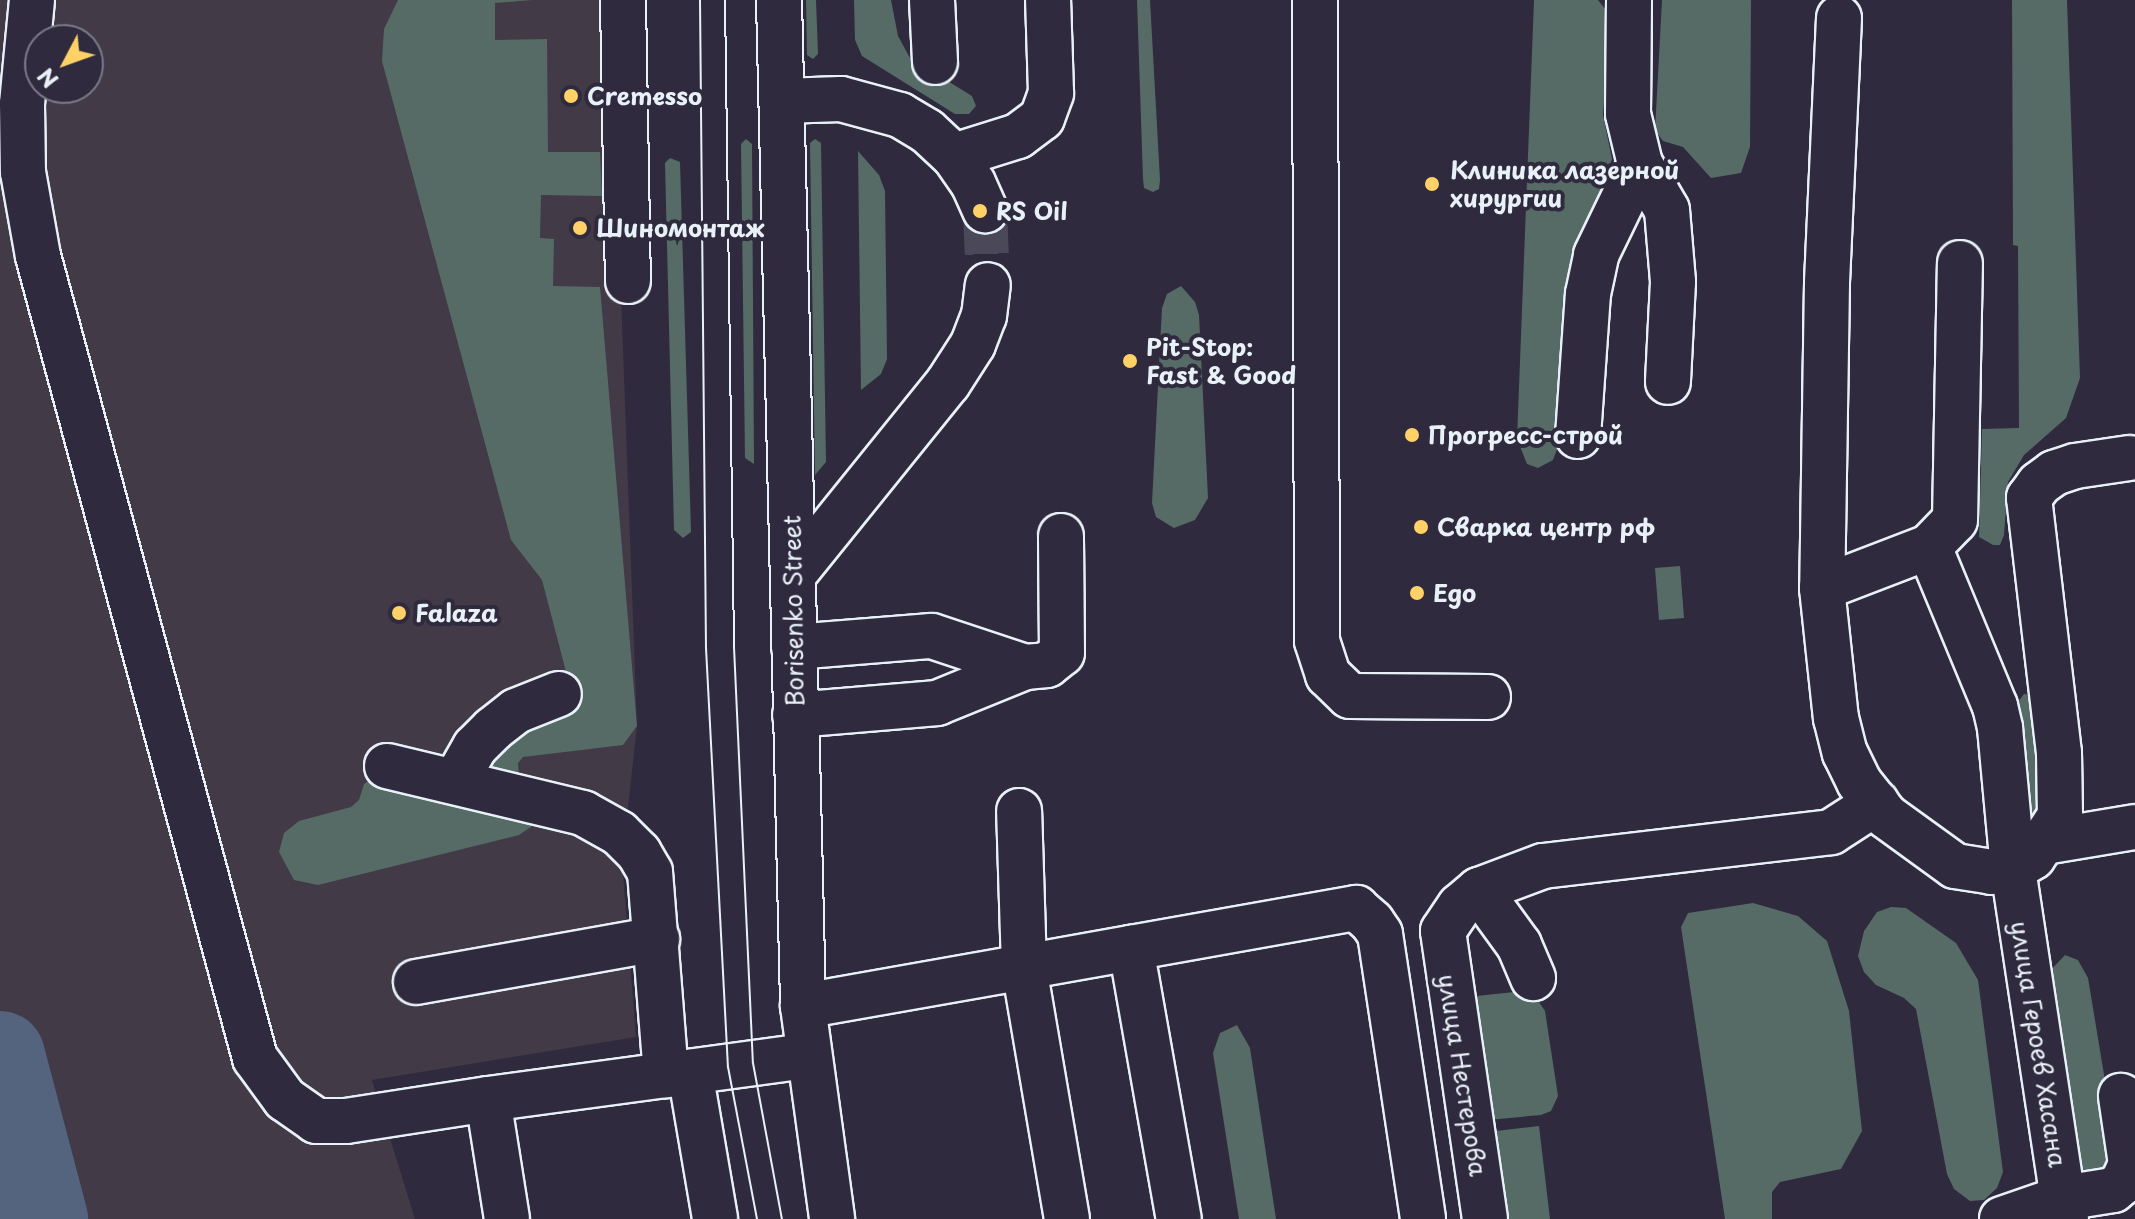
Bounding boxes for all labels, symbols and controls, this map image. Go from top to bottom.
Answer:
north arrow [24,24,104,104]
text: N [29,61,65,96]
place label: Cremesso [587,82,702,110]
marker: Cremesso [562,87,580,105]
place label: Клиника лазерной хирургии [1450,156,1680,212]
marker: Клиника лазерной хирургии [1421,173,1443,195]
place label: RS Oil [996,197,1070,225]
marker: RS Oil [971,202,989,220]
place label: Шиномонтаж [596,214,764,242]
marker: Шиномонтаж [571,219,589,237]
place label: Pit-Stop: Fast & Good [1146,333,1295,389]
marker: Pit-Stop: Fast & Good [1121,352,1139,370]
place label: Прогресс-строй [1428,421,1623,449]
marker: Прогресс-строй [1403,426,1421,444]
place label: Сварка центр рф [1437,513,1657,541]
street label: Borisenko Street [777,515,809,707]
marker: Сварка центр рф [1412,518,1430,536]
place label: Ego [1433,579,1476,607]
marker: Ego [1408,584,1426,602]
place label: Falaza [415,599,498,627]
marker: Falaza [390,604,408,622]
street label: улица Героев Хасана [2005,918,2073,1170]
street label: улица Нестерова [1433,971,1493,1179]

